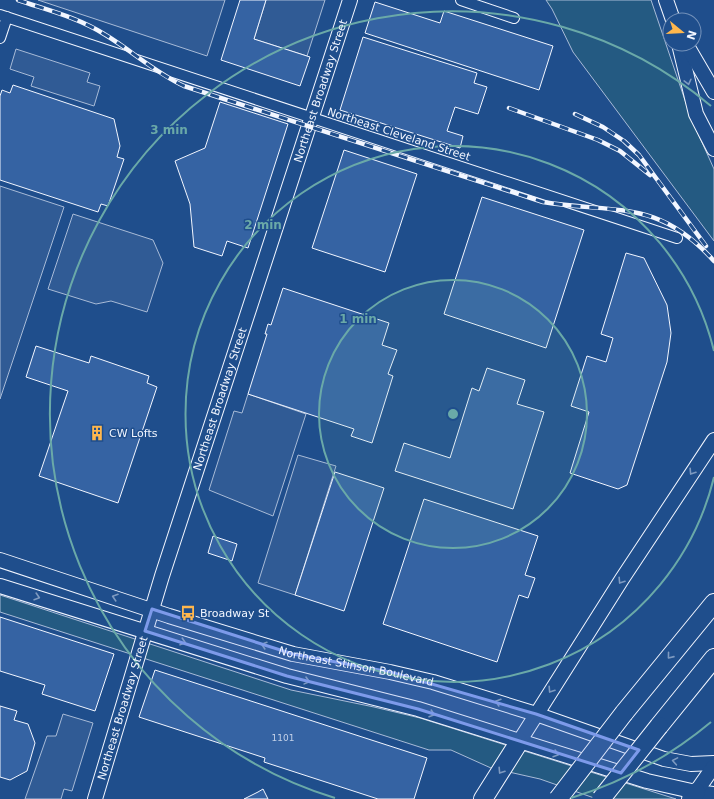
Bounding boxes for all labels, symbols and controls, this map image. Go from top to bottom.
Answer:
north arrow [662,12,702,52]
street label: Northeast Broadway Street [291,17,350,164]
text: N [683,29,699,41]
one-way arrow [684,79,692,85]
street label: Northeast Cleveland Street [326,105,472,164]
text: 3 min [150,123,188,137]
text: 2 min [244,218,282,232]
text: 1 min [339,312,377,326]
street label: Northeast Broadway Street [191,325,250,472]
centre of rings [446,407,460,421]
building icon: CW Lofts [88,424,106,442]
place label: CW Lofts [109,427,158,440]
one-way arrow [690,468,697,475]
one-way arrow [619,576,626,583]
one-way arrow [34,592,41,601]
one-way arrow [112,593,119,602]
bus stop icon: Broadway St [179,604,197,622]
place label: Broadway St [200,607,270,620]
street label: Northeast Broadway Street [95,634,151,782]
one-way arrow [179,637,186,646]
one-way arrow [260,641,267,650]
street label: Northeast Stinson Boulevard [277,644,435,689]
one-way arrow [668,652,675,659]
one-way arrow [303,677,310,685]
one-way arrow [548,686,556,693]
one-way arrow [495,698,502,707]
one-way arrow [429,709,436,718]
house number: 1101 [272,733,294,743]
one-way arrow [552,749,559,758]
one-way arrow [672,757,678,765]
one-way arrow [499,767,506,774]

